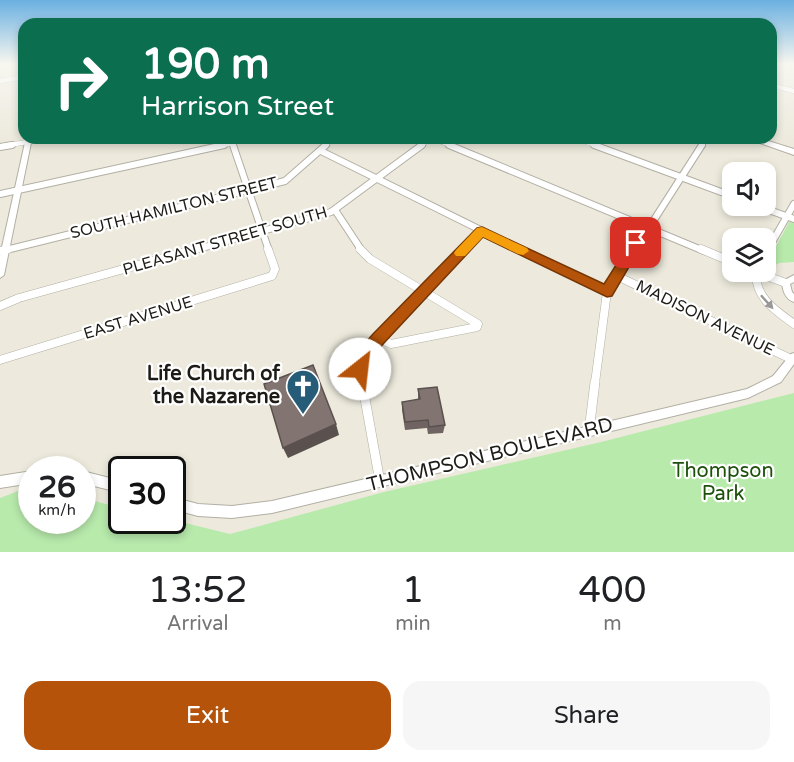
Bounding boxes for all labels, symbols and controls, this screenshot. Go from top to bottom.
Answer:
text: 190 m [141,39,270,90]
icon: right [42,42,120,120]
text: Harrison Street [141,90,334,123]
map controls [722,162,776,282]
button: sound [722,162,776,216]
street label: SOUTH HAMILTON STREET [68,172,280,243]
street label: PLEASANT STREET SOUTH [120,202,330,280]
pin [610,217,661,268]
icon: arrive [619,226,652,259]
button: layers [722,228,776,282]
street label: MADISON AVENUE [633,276,777,360]
street label: EAST AVENUE [81,292,195,344]
one-way arrow [760,294,773,309]
position arrow [328,337,392,401]
place label: Life Church of the Nazarene [147,362,280,409]
church icon: Life Church of the Nazarene [285,368,321,415]
street label: THOMPSON BOULEVARD [364,413,616,497]
speed limit sign: 30 [108,456,186,534]
park label: Thompson Park [672,459,774,506]
text: 26 [38,469,76,506]
text: km/h [38,501,76,519]
text: 13:52 [148,569,248,612]
text: 1 [402,569,424,612]
text: 400 [578,569,646,612]
text: Arrival [167,612,229,636]
text: min [395,612,431,636]
text: m [603,612,622,636]
button: Exit [24,681,391,750]
button: Share [403,681,770,750]

